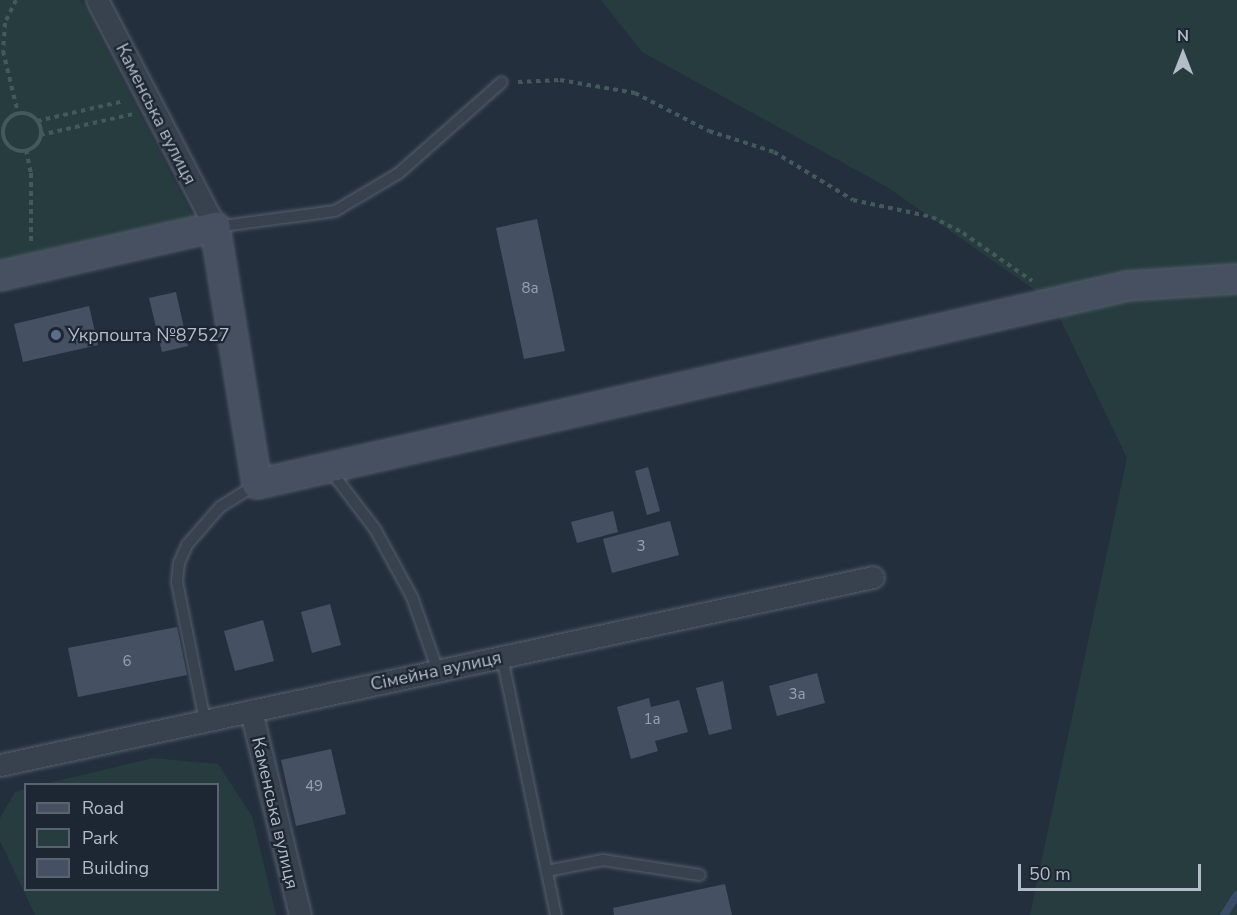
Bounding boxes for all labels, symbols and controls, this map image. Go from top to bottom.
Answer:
north arrow [1153,24,1213,84]
text: N [1177,25,1189,47]
street label: Каменська вулиця [111,40,201,188]
house number: 8а [521,280,539,298]
place label: Укрпошта №87527 [68,324,230,346]
marker: Укрпошта №87527 [49,328,63,342]
house number: 3 [637,538,645,556]
street label: Сімейна вулиця [368,647,504,695]
house number: 6 [123,653,131,671]
house number: 3а [788,686,806,704]
house number: 1а [643,711,661,729]
street label: Каменська вулиця [247,735,303,891]
house number: 49 [305,778,323,796]
legend [24,783,219,891]
text: Road [82,796,124,820]
text: Park [82,826,118,850]
scale bar [1021,852,1204,890]
text: Building [82,856,149,880]
text: 50 m [1029,862,1071,886]

